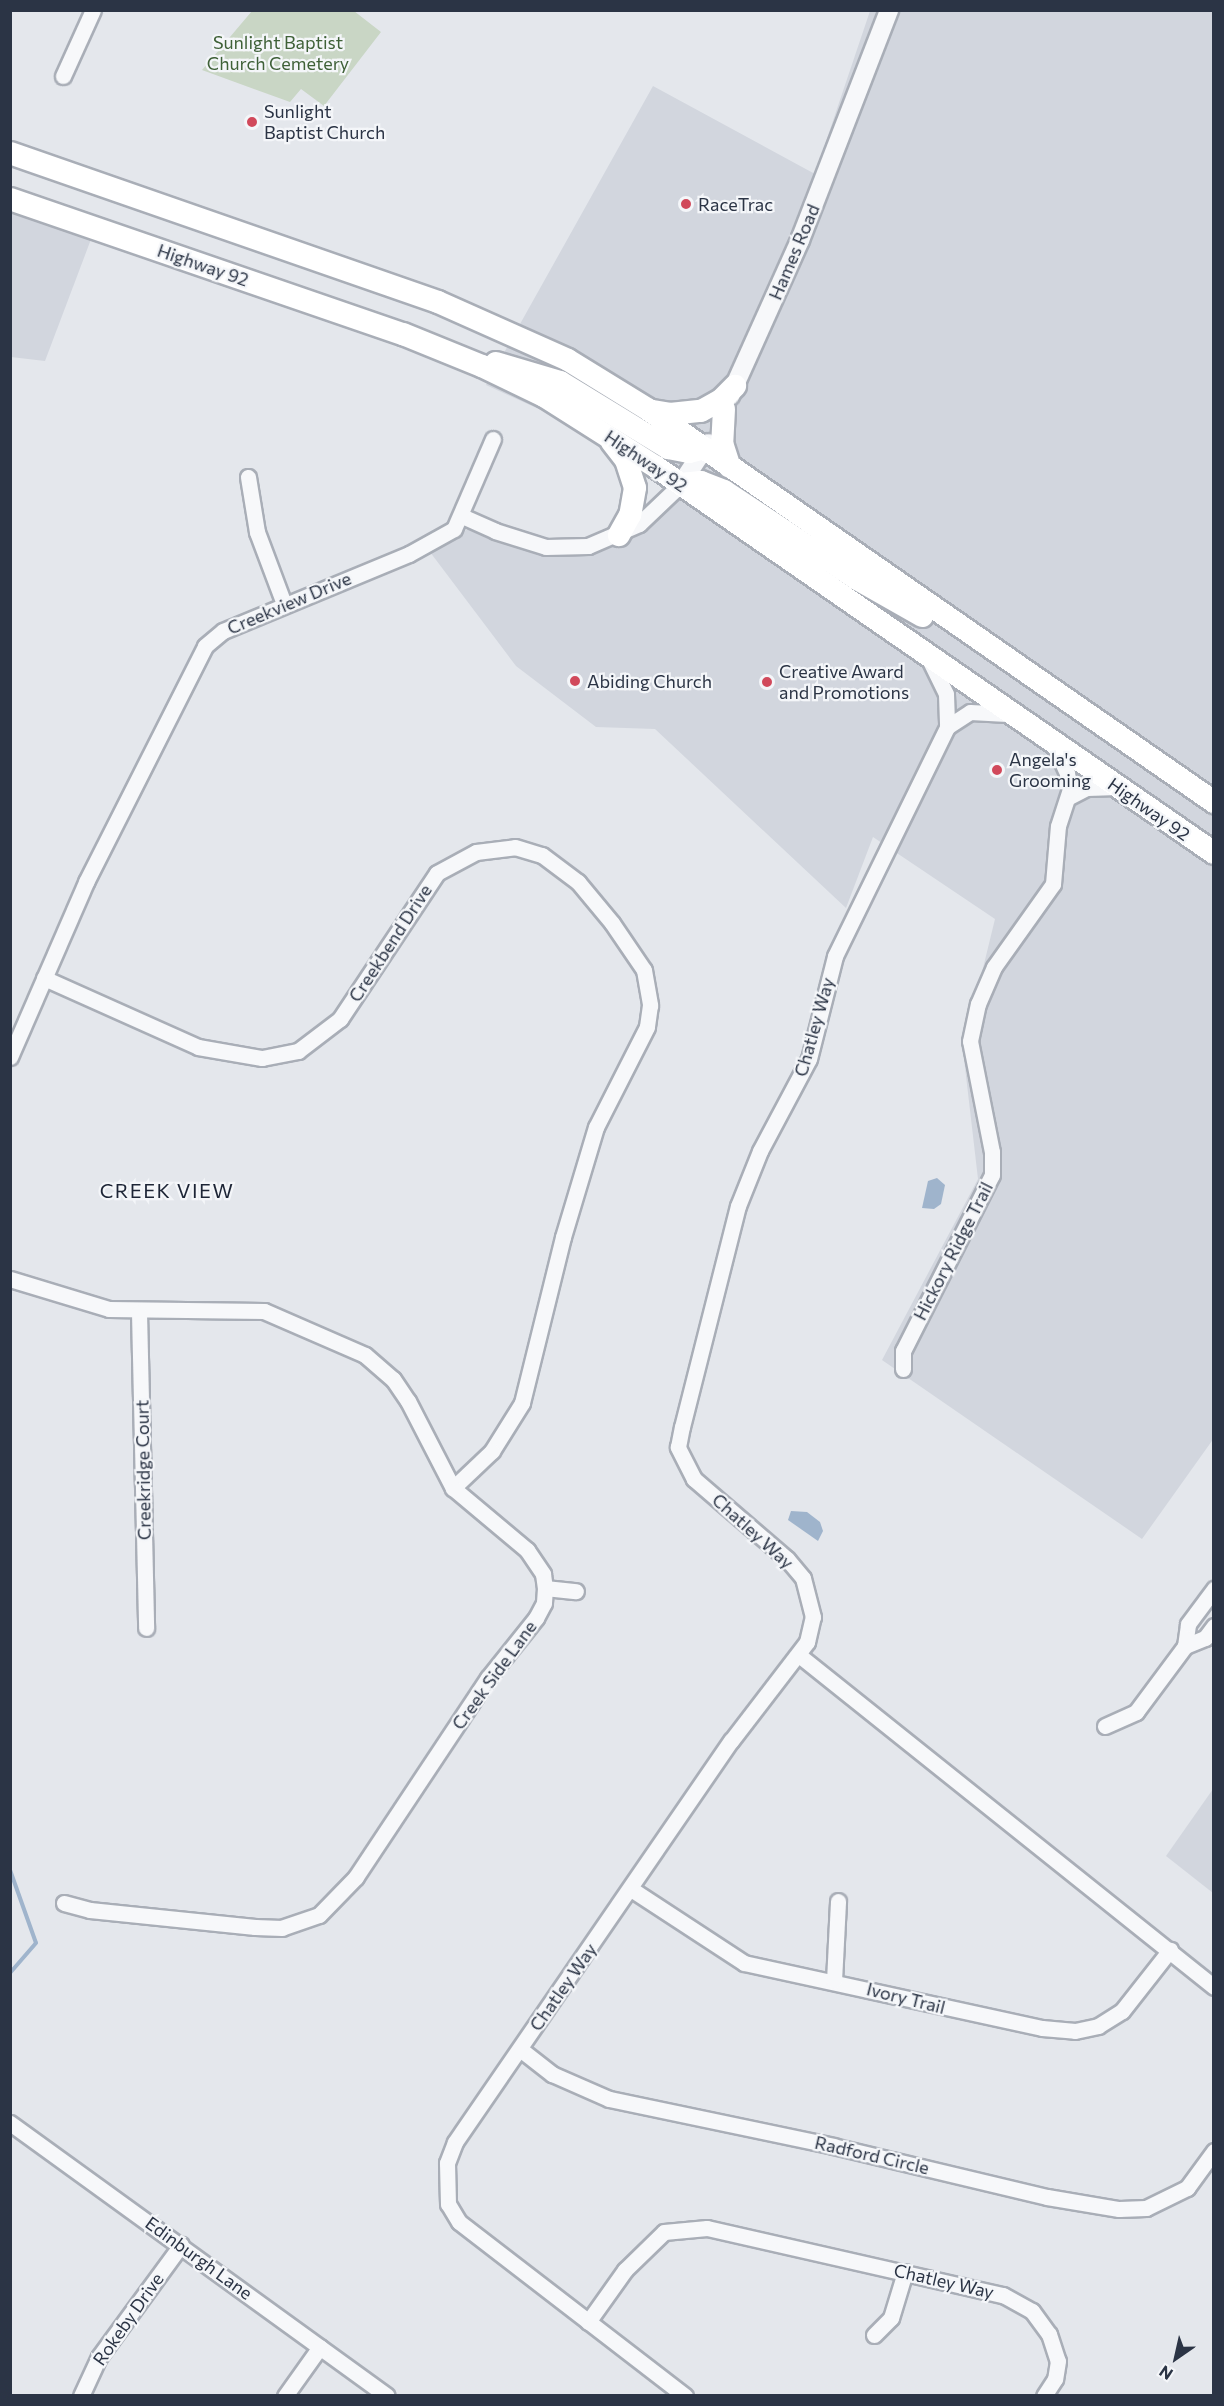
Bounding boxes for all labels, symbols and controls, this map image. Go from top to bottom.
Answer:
park label: Sunlight Baptist Church Cemetery [207,32,349,74]
place label: Sunlight Baptist Church [264,101,385,144]
marker: Sunlight Baptist Church [245,115,259,129]
place label: RaceTrac [698,193,773,215]
marker: RaceTrac [679,197,693,211]
street label: Hames Road [764,201,824,303]
street label: Highway 92 [155,239,251,291]
street label: Highway 92 [601,425,691,497]
street label: Creekview Drive [224,567,354,639]
place label: Creative Award and Promotions [779,661,909,704]
place label: Abiding Church [587,670,712,692]
marker: Abiding Church [568,674,582,688]
marker: Creative Award and Promotions [760,675,774,689]
place label: Angela's Grooming [1009,749,1091,792]
marker: Angela's Grooming [990,763,1004,777]
street label: Highway 92 [1104,773,1194,845]
street label: Creekbend Drive [344,880,436,1006]
street label: Chatley Way [790,975,838,1079]
district label: CREEK VIEW [100,1178,234,1202]
street label: Hickory Ridge Trail [909,1178,997,1324]
street label: Creekridge Court [131,1400,155,1540]
street label: Chatley Way [708,1489,798,1573]
street label: Creek Side Lane [447,1616,541,1734]
street label: Chatley Way [525,1939,601,2035]
street label: Ivory Trail [864,1978,948,2018]
street label: Radford Circle [813,2131,931,2179]
street label: Edinburgh Lane [141,2212,257,2304]
street label: Chatley Way [892,2259,996,2303]
street label: Rokeby Drive [88,2269,168,2369]
north arrow [1146,2328,1206,2388]
text: N [1155,2362,1176,2385]

